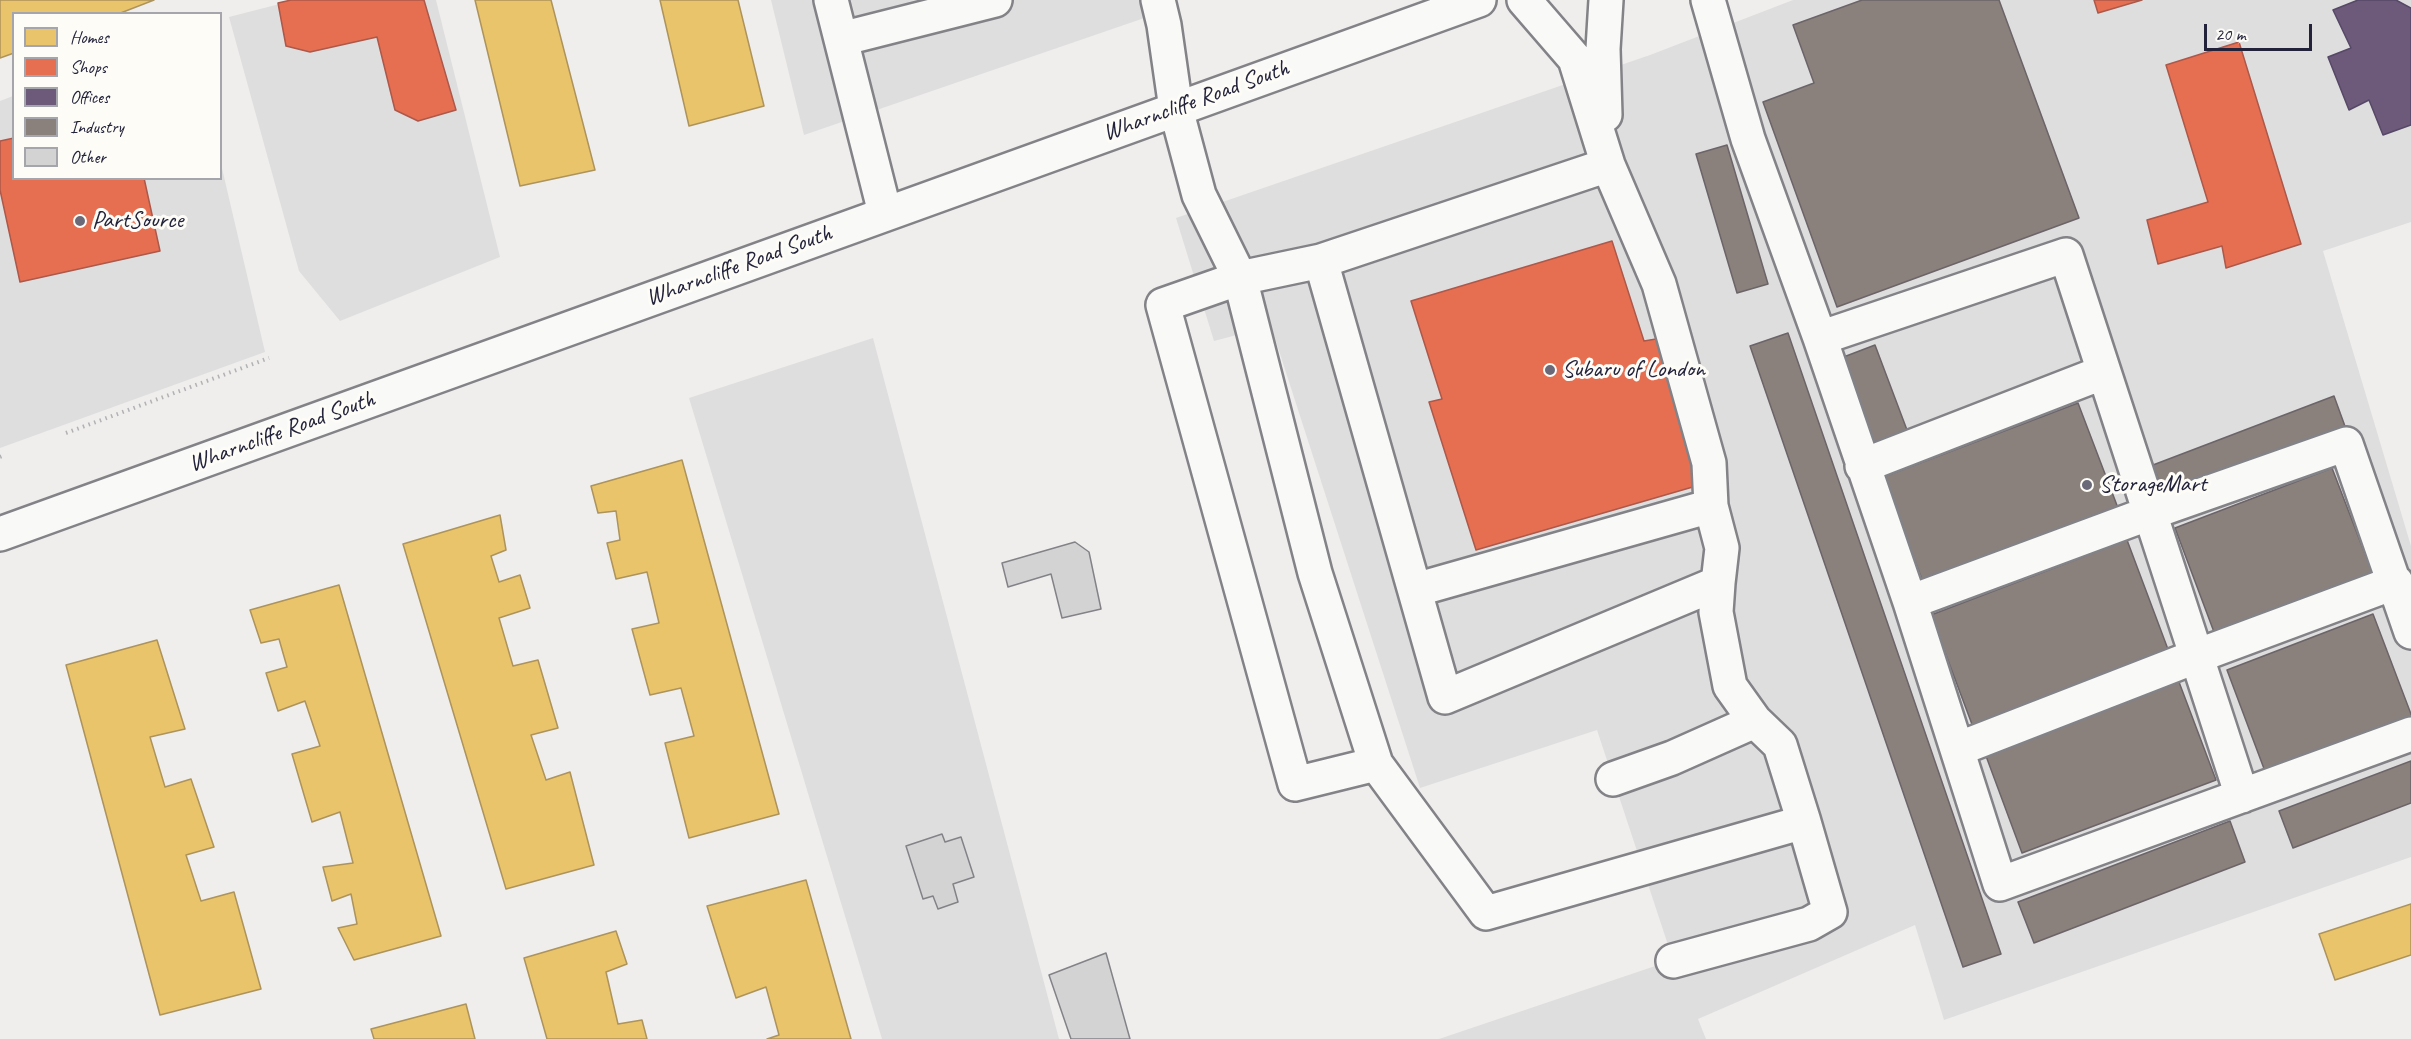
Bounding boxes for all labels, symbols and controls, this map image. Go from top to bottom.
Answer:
legend [12,12,222,180]
scale bar [2207,12,2315,50]
text: 20 m [2215,23,2246,45]
text: Homes [70,26,109,48]
street label: Wharncliffe Road South [1099,54,1293,148]
text: Shops [70,56,107,78]
text: Offices [70,86,109,108]
text: Industry [70,116,124,138]
text: Other [70,146,106,168]
place label: PartSource [92,207,183,235]
marker: PartSource [73,214,87,228]
street label: Wharncliffe Road South [642,219,836,313]
place label: Subaru of London [1562,356,1705,384]
marker: Subaru of London [1543,363,1557,377]
street label: Wharncliffe Road South [185,385,379,479]
place label: StorageMart [2099,471,2206,499]
marker: StorageMart [2080,478,2094,492]

